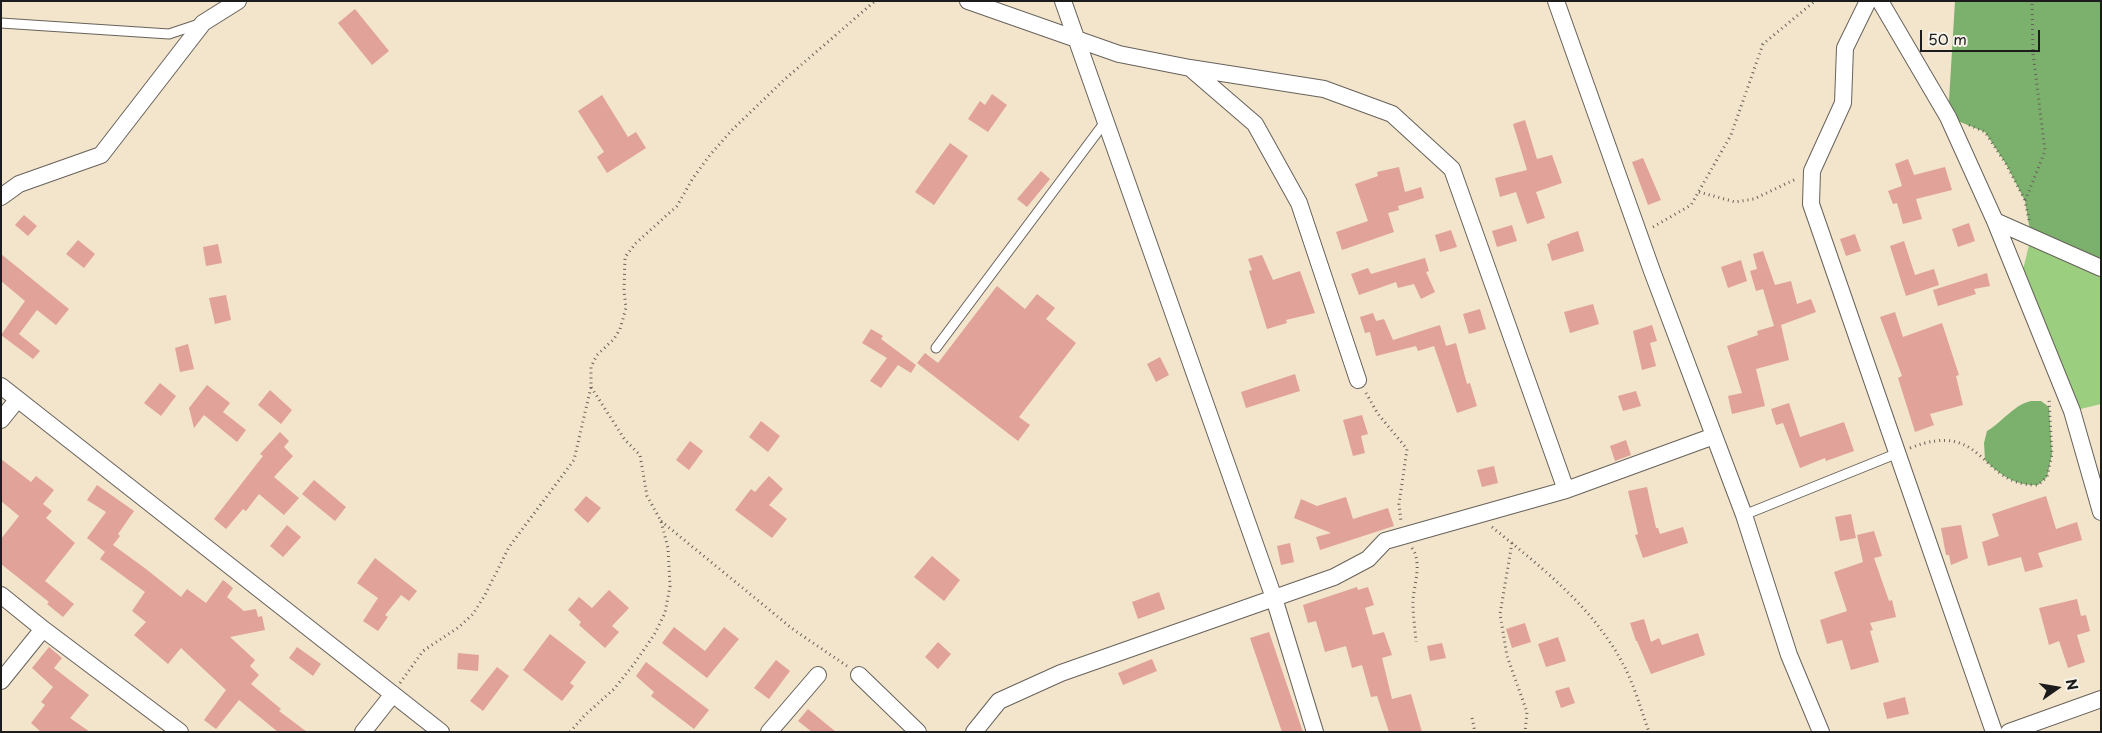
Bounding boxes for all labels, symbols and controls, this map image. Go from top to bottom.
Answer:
scale bar [1922,20,2042,52]
text: 50 m [1928,27,1967,50]
north arrow [2032,663,2082,713]
text: N [2061,677,2084,692]

